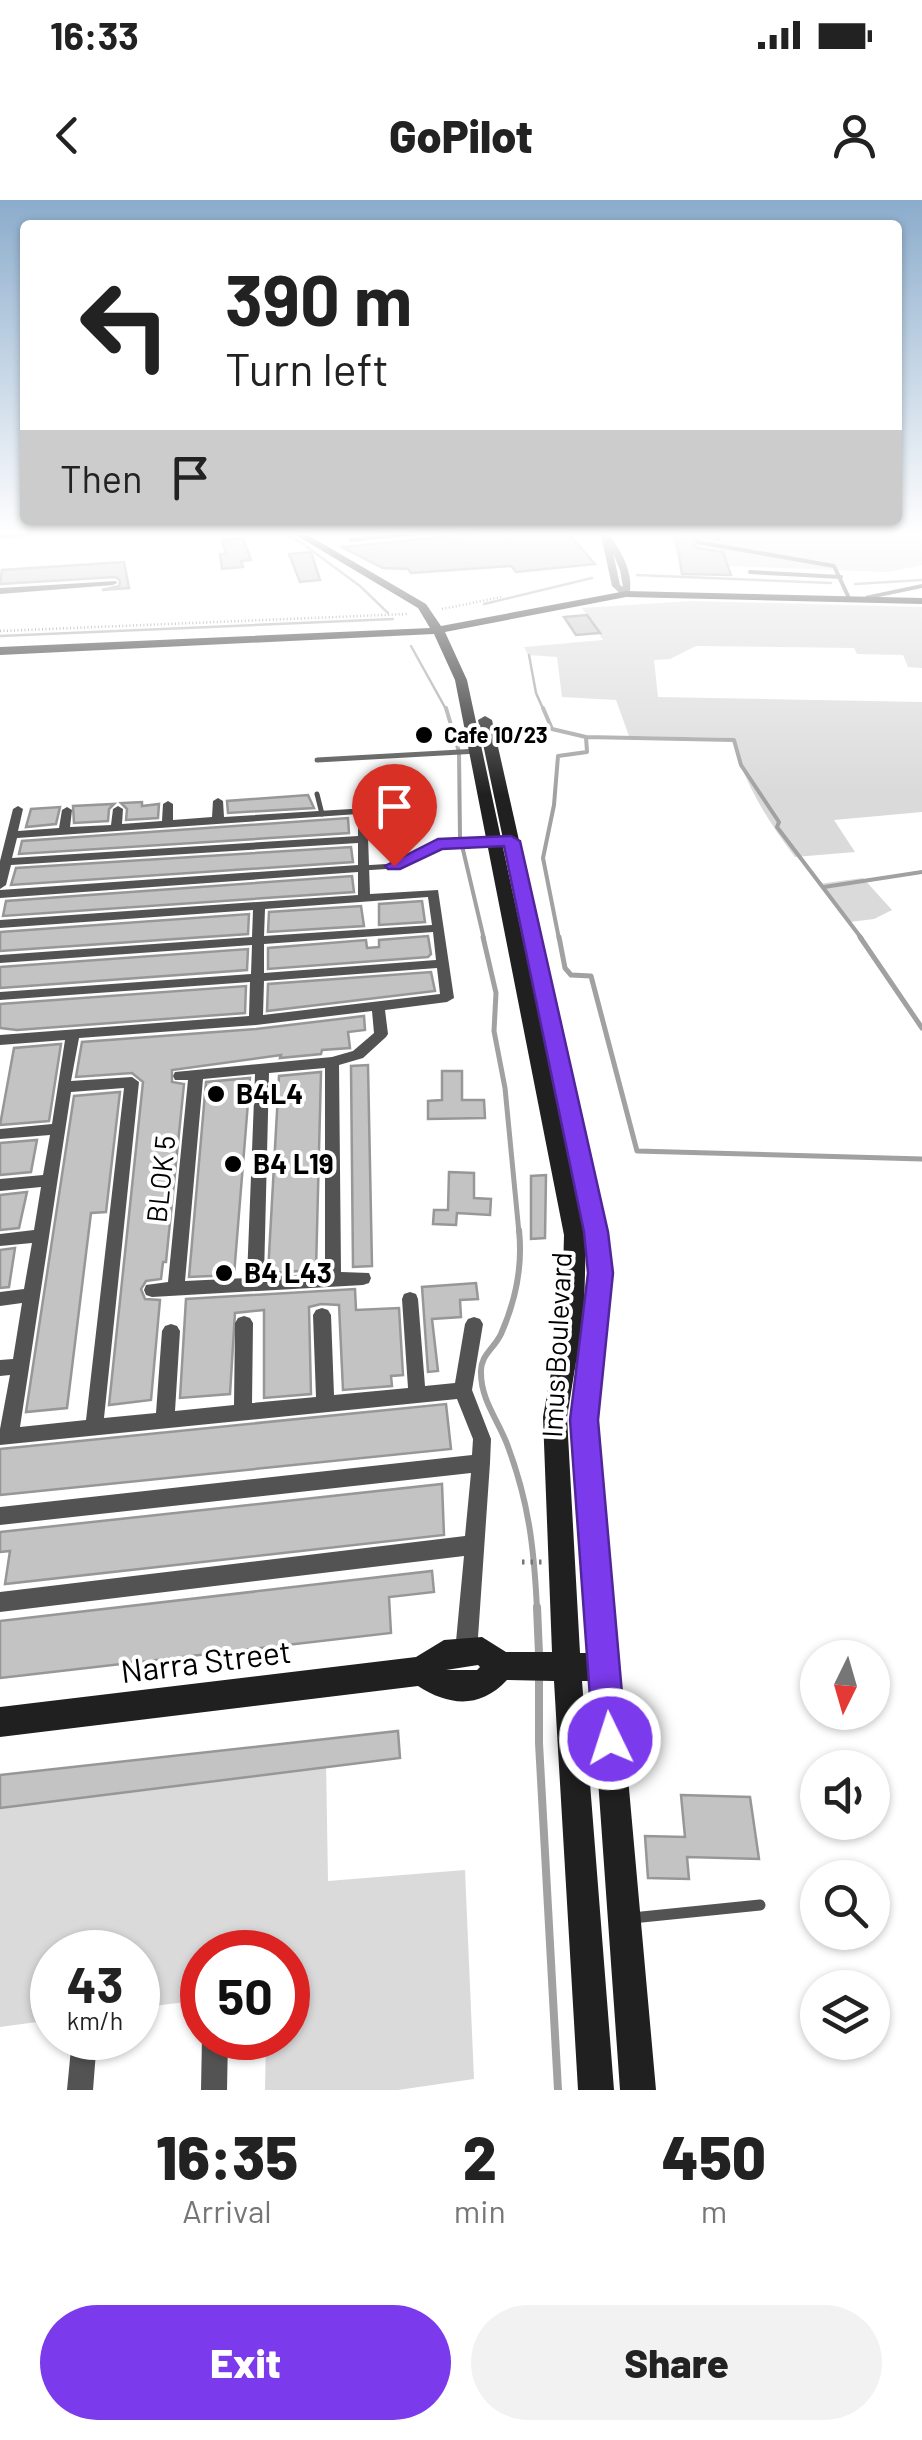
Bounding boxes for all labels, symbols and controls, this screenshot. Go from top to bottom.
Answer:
text: 16:33 [50,12,139,58]
icon: back [40,108,95,163]
text: GoPilot [389,108,533,162]
icon: person [827,108,882,163]
text: 390 m [225,256,412,340]
icon: left [60,260,190,390]
text: Turn left [225,341,389,395]
icon: arrive [163,450,218,505]
text: Then [60,455,143,501]
place label: Cafe 10/23 [444,721,548,747]
marker: Cafe 10/23 [413,724,435,746]
pin [352,764,437,867]
icon: arrive [367,779,422,834]
place label: B4L4 [236,1076,303,1110]
marker: B4L4 [205,1083,227,1105]
street label: BLOK 5 [139,1133,182,1224]
place label: B4 L19 [253,1146,334,1180]
marker: B4 L19 [222,1153,244,1175]
street label: Imus Boulevard [534,1251,578,1439]
place label: B4 L43 [244,1255,332,1289]
marker: B4 L43 [213,1262,235,1284]
street label: Narra Street [118,1631,293,1689]
north arrow [800,1640,890,1730]
map controls [800,1640,890,2060]
position arrow [558,1687,662,1791]
button: sound [800,1750,890,1840]
button: search [800,1860,890,1950]
speed limit sign: 50 [180,1930,310,2060]
text: 43 [66,1953,124,2013]
button: layers [800,1970,890,2060]
text: km/h [67,2005,123,2035]
text: 16:35 [156,2120,298,2192]
text: 2 [463,2120,497,2192]
text: 450 [662,2120,766,2192]
text: Arrival [182,2191,272,2229]
text: min [454,2191,506,2229]
text: m [701,2191,727,2229]
button: Exit [40,2305,451,2420]
button: Share [471,2305,882,2420]

